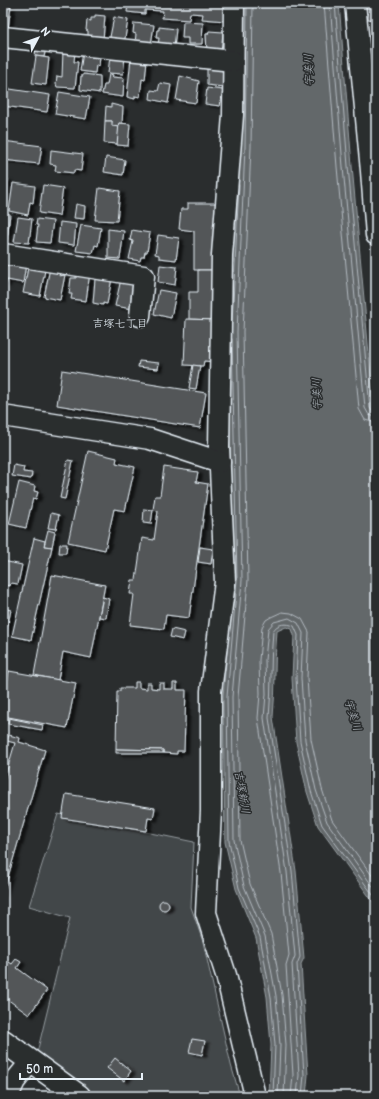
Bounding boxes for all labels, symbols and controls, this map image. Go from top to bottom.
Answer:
north arrow [18,18,58,58]
text: N [38,24,53,39]
water label: 宇美川 [302,53,316,87]
district label: 吉塚七丁目 [93,317,148,330]
water label: 宇美川 [310,377,324,411]
water label: 宇美川 [342,697,364,733]
water label: 吉塚新川 [232,769,252,815]
scale bar [20,1055,142,1081]
text: 50 m [26,1062,53,1077]

